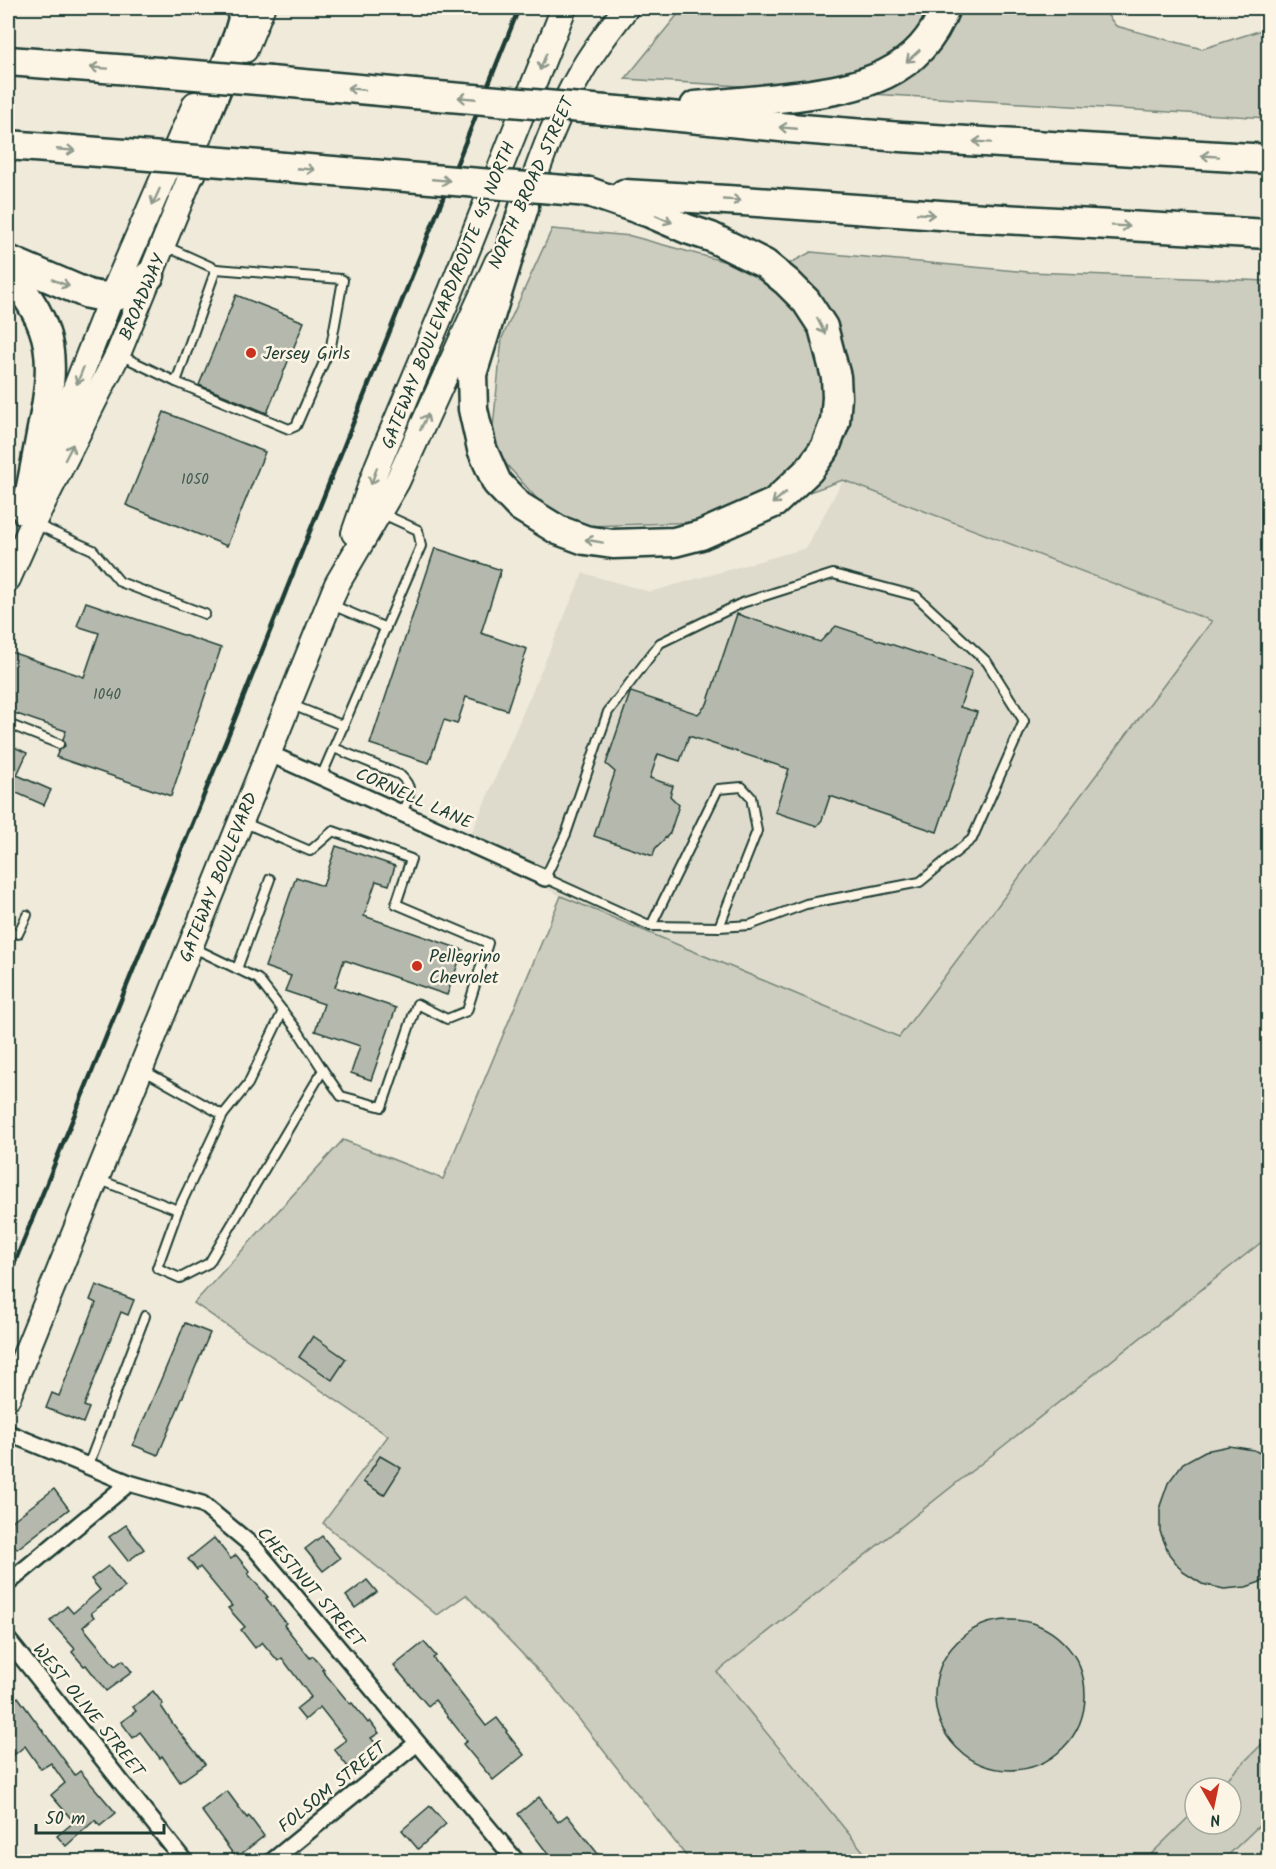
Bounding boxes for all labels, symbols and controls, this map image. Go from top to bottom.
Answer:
one-way arrow [906,49,921,63]
one-way arrow [537,52,548,71]
one-way arrow [90,62,110,73]
one-way arrow [346,83,366,94]
one-way arrow [457,92,477,103]
street label: NORTH BROAD STREET [481,92,584,274]
one-way arrow [778,122,798,133]
street label: GATEWAY BOULEVARD/ROUTE 45 NORTH [374,137,525,454]
one-way arrow [973,137,992,148]
one-way arrow [55,144,75,155]
one-way arrow [1201,150,1221,161]
one-way arrow [295,164,315,175]
one-way arrow [430,175,450,186]
one-way arrow [149,187,161,205]
one-way arrow [721,195,741,206]
one-way arrow [916,209,936,220]
one-way arrow [655,215,673,226]
one-way arrow [1110,220,1130,231]
street label: BROADWAY [112,249,175,345]
one-way arrow [51,278,70,289]
one-way arrow [815,317,827,335]
place label: Jersey Girls [263,340,351,369]
marker: Jersey Girls [244,346,258,360]
one-way arrow [74,367,85,385]
one-way arrow [419,413,431,431]
one-way arrow [63,444,75,461]
one-way arrow [367,466,378,485]
house number: 1050 [181,468,209,492]
one-way arrow [772,491,787,505]
one-way arrow [585,535,604,546]
house number: 1040 [93,683,121,707]
street label: CORNELL LANE [350,761,477,838]
street label: GATEWAY BOULEVARD [172,788,267,967]
place label: Pellegrino Chevrolet [429,943,500,993]
marker: Pellegrino Chevrolet [410,959,424,973]
street label: CHESTNUT STREET [249,1521,372,1656]
street label: WEST OLIVE STREET [25,1638,152,1785]
street label: FOLSOM STREET [272,1734,395,1841]
north arrow [1183,1776,1243,1836]
scale bar [36,1797,164,1835]
text: 50 m [45,1805,85,1834]
text: N [1208,1806,1222,1832]

